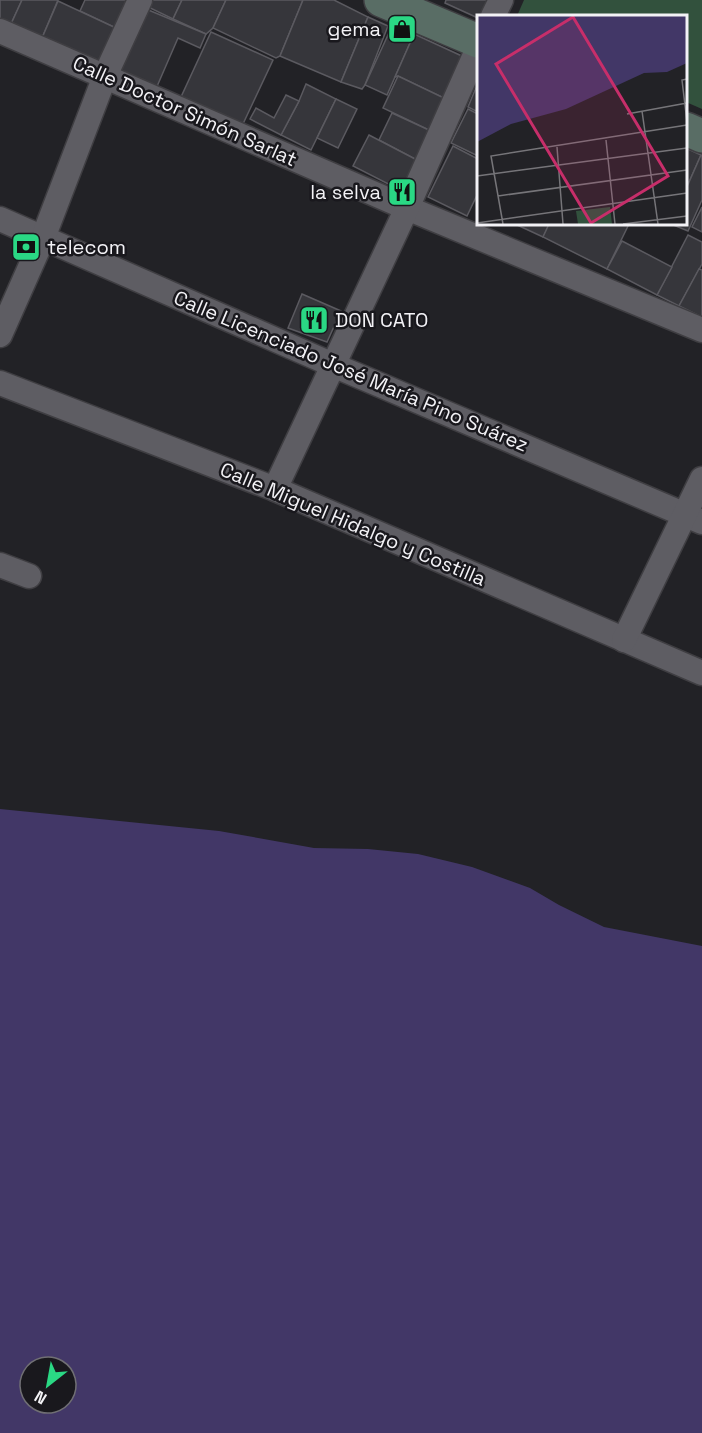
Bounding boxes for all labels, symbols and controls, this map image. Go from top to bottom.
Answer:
shop icon: gema [386,13,418,45]
inset map [477,15,687,225]
place label: gema [328,16,381,42]
street label: Calle Doctor Simón Sarlat [69,50,301,172]
restaurant icon: la selva [386,176,418,208]
place label: la selva [310,179,381,205]
bank icon: telecom [10,231,42,263]
place label: telecom [47,234,126,260]
street label: Calle Licenciado José María Pino Suárez [170,284,532,458]
restaurant icon: DON CATO [298,304,330,336]
place label: DON CATO [335,307,428,333]
street label: Calle Miguel Hidalgo y Costilla [216,456,490,592]
north arrow [18,1355,78,1415]
text: N [31,1386,51,1409]

